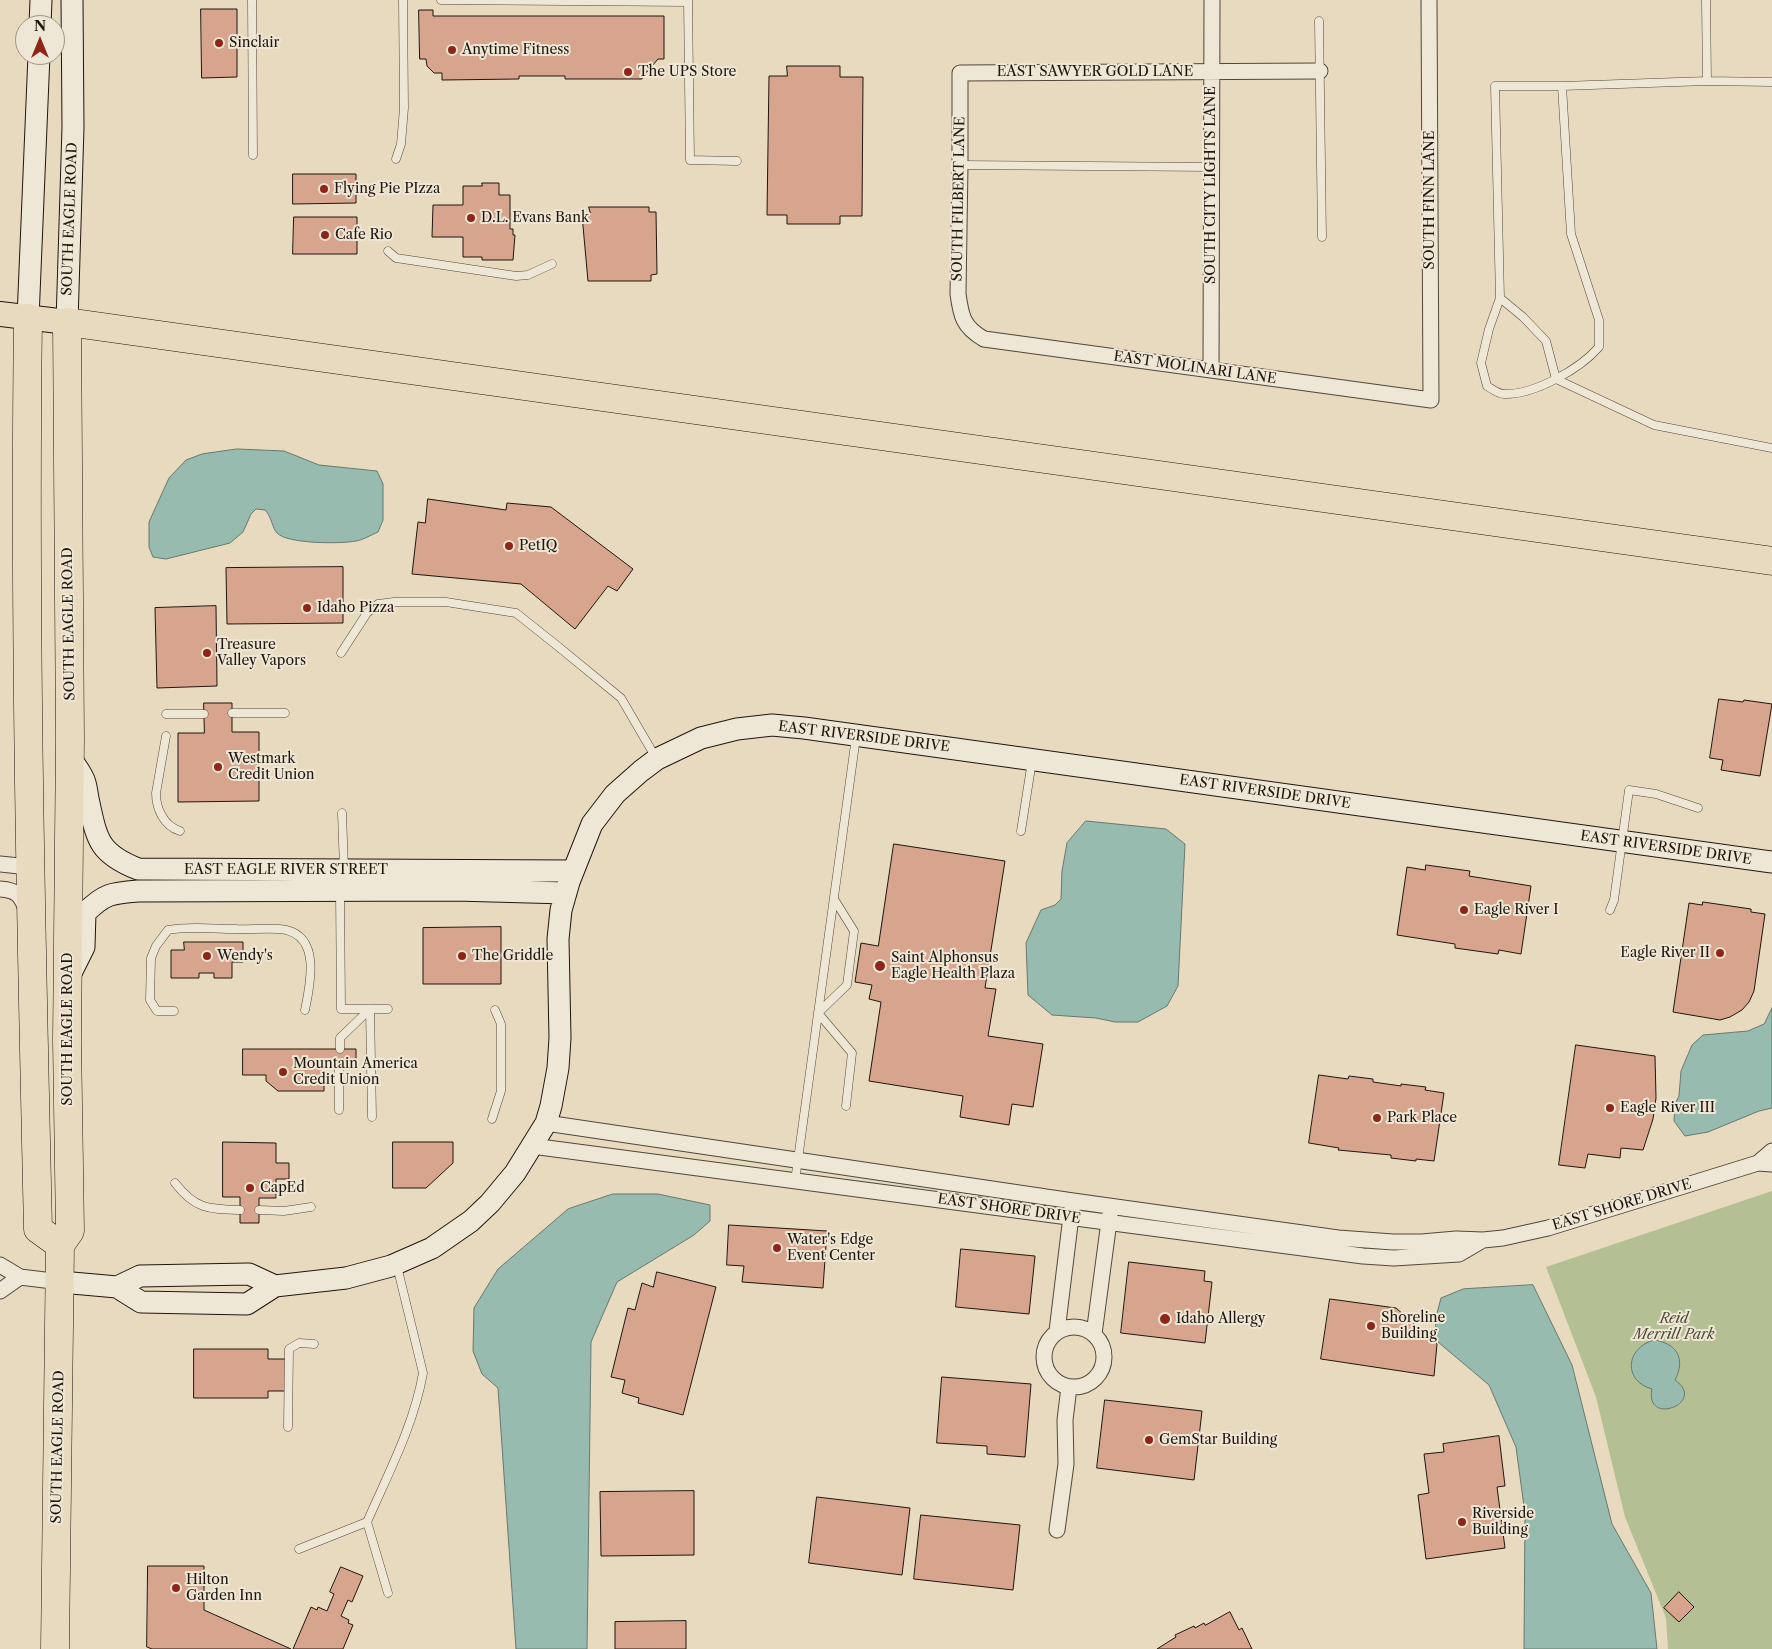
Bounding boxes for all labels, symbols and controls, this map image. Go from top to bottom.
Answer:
north arrow [15,15,65,65]
text: N [34,17,46,35]
place label: Sinclair [229,35,279,51]
marker: Sinclair [213,37,225,49]
place label: Anytime Fitness [462,42,569,58]
marker: Anytime Fitness [446,44,458,56]
place label: The UPS Store [638,64,736,80]
street label: EAST SAWYER GOLD LANE [997,64,1193,80]
marker: The UPS Store [622,66,634,78]
street label: SOUTH CITY LIGHTS LANE [1203,86,1219,284]
street label: SOUTH FILBERT LANE [949,116,969,282]
street label: SOUTH FINN LANE [1422,131,1438,269]
street label: SOUTH EAGLE ROAD [59,142,81,296]
place label: Flying Pie PIzza [334,181,440,197]
marker: Flying Pie PIzza [318,183,330,195]
place label: D.L. Evans Bank [481,210,589,226]
marker: D.L. Evans Bank [465,212,477,224]
place label: Cafe Rio [335,227,393,243]
marker: Cafe Rio [319,229,331,241]
street label: EAST MOLINARI LANE [1112,348,1278,388]
place label: PetIQ [519,538,557,554]
marker: PetIQ [503,540,515,552]
street label: SOUTH EAGLE ROAD [59,547,79,701]
place label: Idaho Pizza [317,600,394,616]
marker: Idaho Pizza [301,602,313,614]
place label: Treasure Valley Vapors [217,637,306,670]
marker: Treasure Valley Vapors [201,647,213,659]
street label: EAST RIVERSIDE DRIVE [777,718,951,756]
place label: Westmark Credit Union [228,751,315,784]
marker: Westmark Credit Union [212,761,224,773]
street label: EAST RIVERSIDE DRIVE [1178,772,1352,812]
street label: EAST RIVERSIDE DRIVE [1579,828,1753,868]
street label: EAST EAGLE RIVER STREET [184,862,388,878]
place label: Eagle River I [1474,902,1558,918]
marker: Eagle River I [1458,904,1470,916]
place label: Eagle River II [1620,945,1710,961]
marker: Eagle River II [1714,947,1726,959]
place label: Wendy's [217,948,273,964]
place label: The Griddle [472,948,553,964]
marker: Wendy's [201,950,213,962]
marker: The Griddle [456,950,468,962]
place label: Saint Alphonsus Eagle Health Plaza [891,950,1015,982]
street label: SOUTH EAGLE ROAD [60,952,76,1106]
marker: Saint Alphonsus Eagle Health Plaza [873,959,887,973]
place label: Mountain America Credit Union [293,1056,418,1088]
marker: Mountain America Credit Union [277,1066,289,1078]
place label: Eagle River III [1620,1100,1715,1116]
marker: Eagle River III [1604,1102,1616,1114]
place label: Park Place [1387,1110,1457,1126]
marker: Park Place [1371,1112,1383,1124]
street label: EAST SHORE DRIVE [1550,1176,1694,1234]
place label: CapEd [260,1180,305,1196]
marker: CapEd [244,1182,256,1194]
street label: EAST SHORE DRIVE [936,1191,1082,1227]
place label: Water's Edge Event Center [787,1232,875,1264]
marker: Water's Edge Event Center [771,1242,783,1254]
place label: Shoreline Building [1381,1310,1445,1342]
place label: Idaho Allergy [1176,1311,1266,1327]
park label: Reid Merrill Park [1634,1311,1714,1344]
marker: Idaho Allergy [1158,1312,1172,1326]
marker: Shoreline Building [1365,1320,1377,1332]
street label: SOUTH EAGLE ROAD [48,1370,68,1524]
place label: GemStar Building [1159,1432,1277,1448]
marker: GemStar Building [1143,1434,1155,1446]
place label: Riverside Building [1472,1506,1534,1538]
marker: Riverside Building [1456,1516,1468,1528]
place label: Hilton Garden Inn [186,1572,262,1604]
marker: Hilton Garden Inn [170,1582,182,1594]

